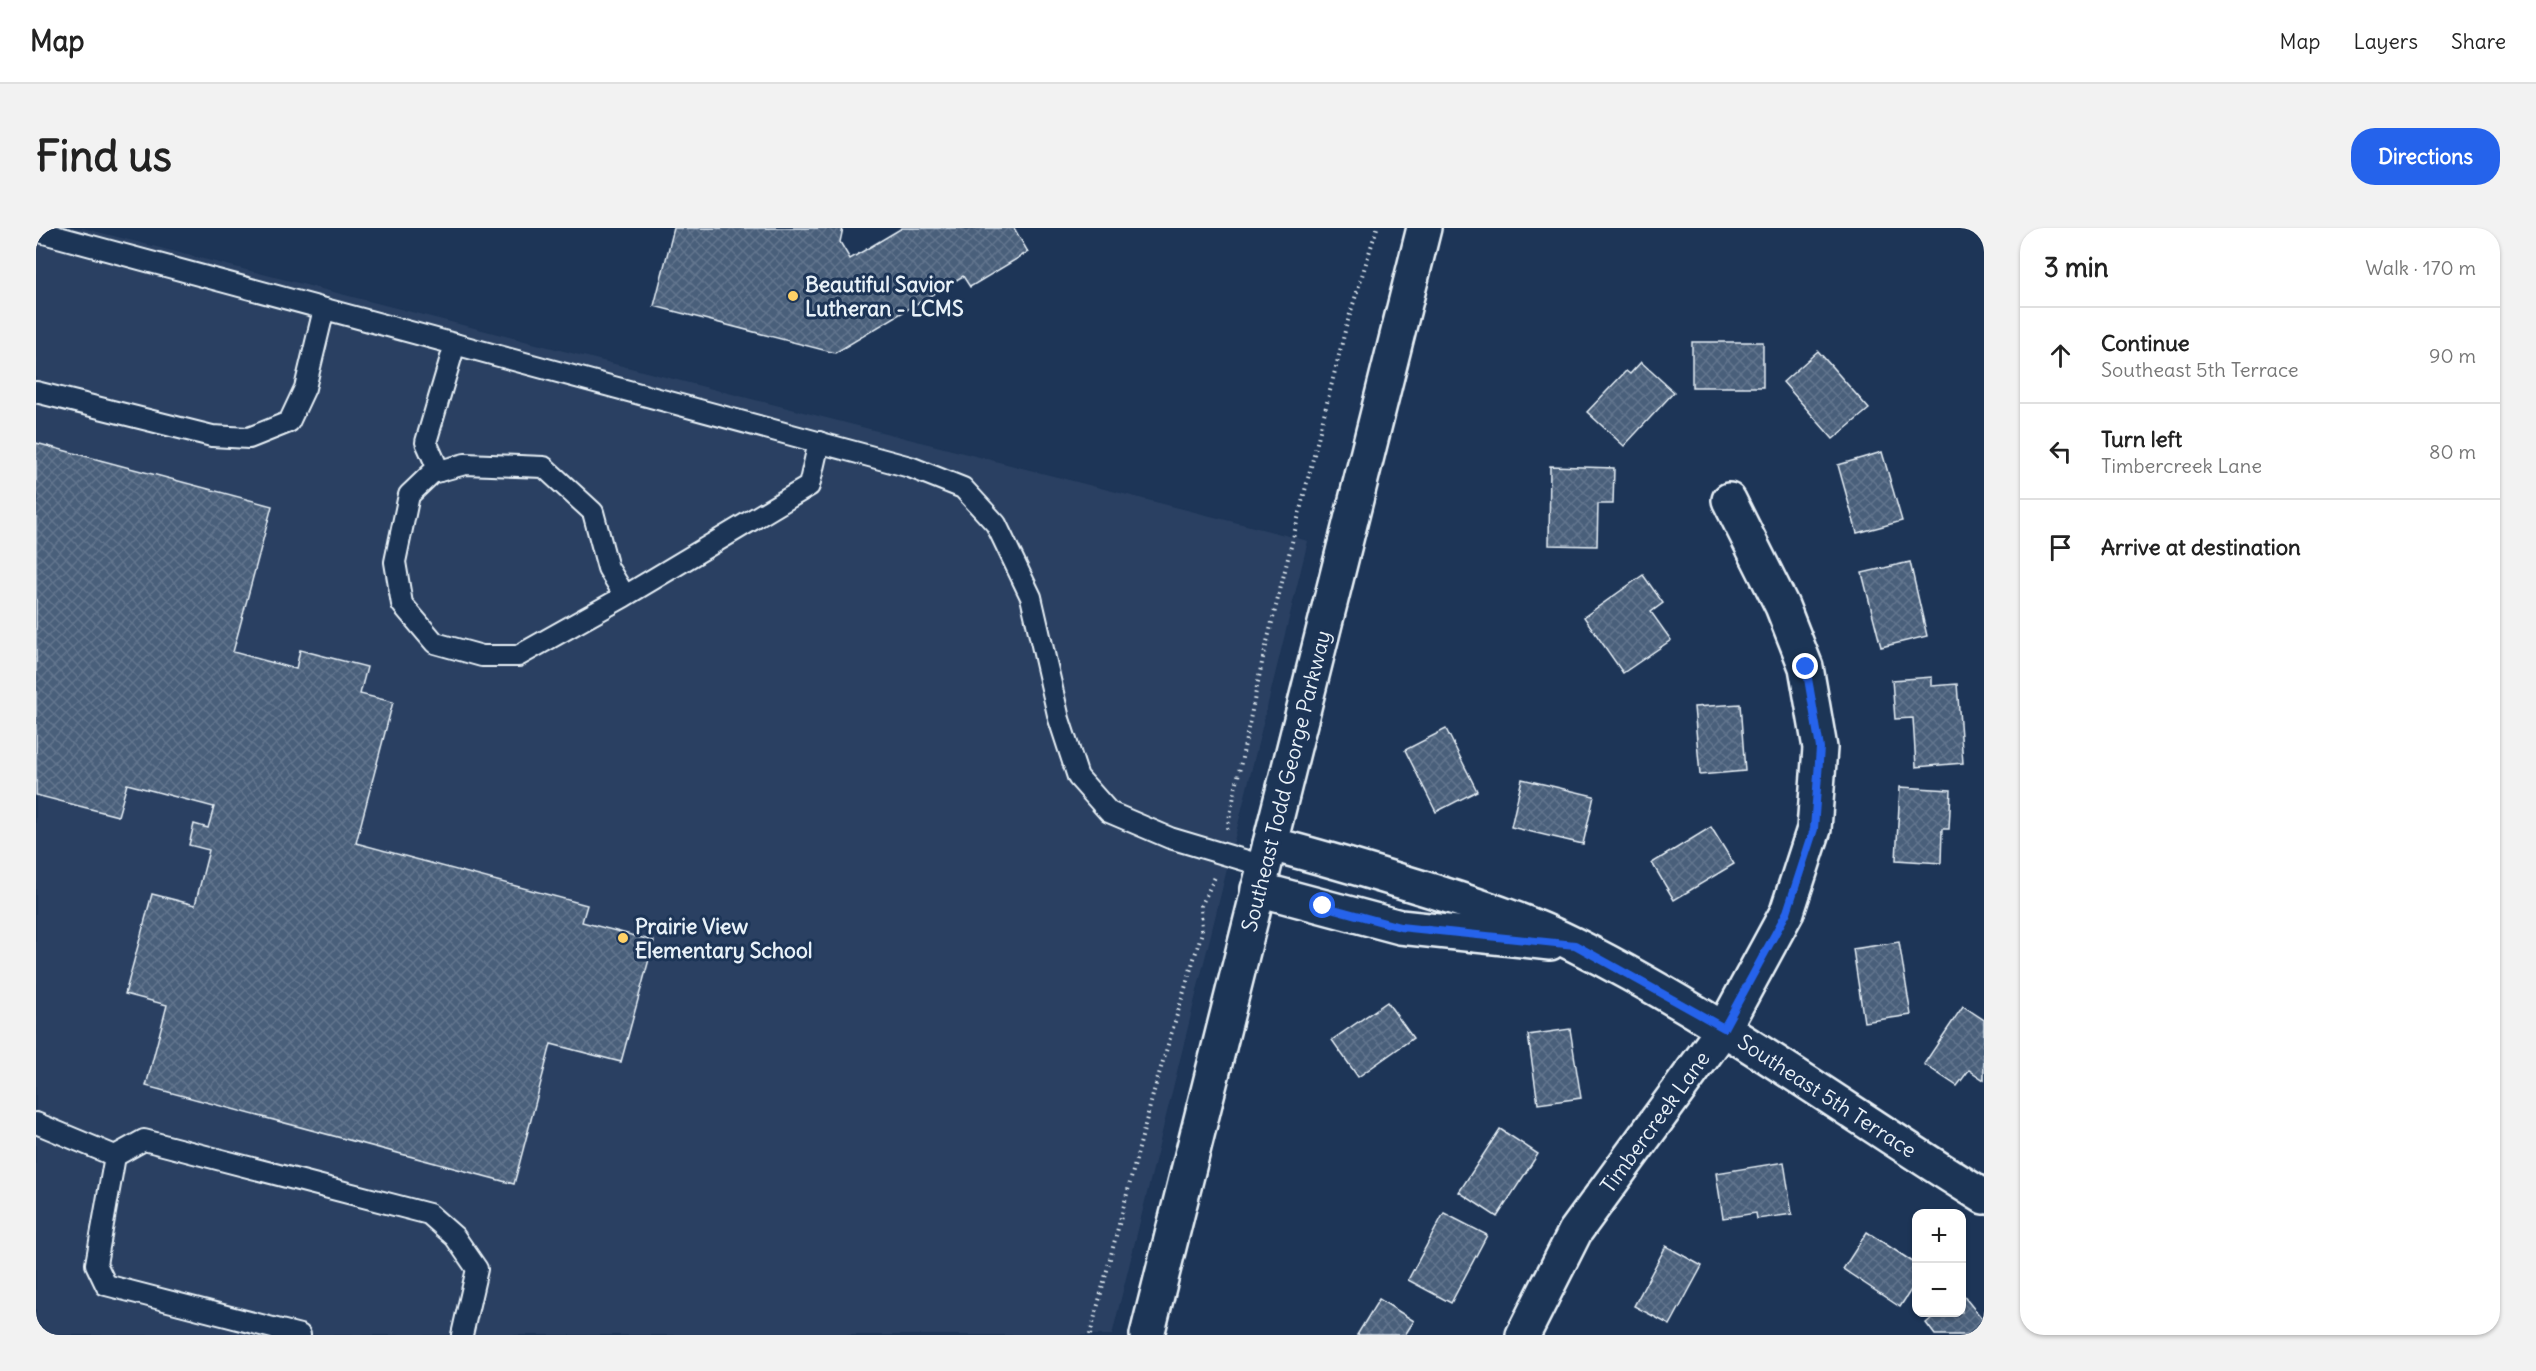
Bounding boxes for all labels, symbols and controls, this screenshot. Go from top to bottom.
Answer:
text: Map [30,23,84,59]
text: Map [2280,28,2320,55]
text: Layers [2353,28,2418,55]
text: Share [2451,28,2506,55]
button: Directions [2351,128,2500,185]
text: Find us [36,130,172,182]
text: 3 min [2044,251,2109,284]
text: Walk · 170 m [2365,255,2476,280]
place label: Beautiful Savior Lutheran - LCMS [805,271,964,322]
marker: Beautiful Savior Lutheran - LCMS [786,289,800,303]
text: Continue [2101,329,2190,357]
icon: ahead [2044,339,2077,372]
text: 90 m [2429,343,2476,368]
text: Southeast 5th Terrace [2101,357,2299,382]
text: Turn left [2101,425,2182,453]
icon: left [2044,435,2077,468]
text: 80 m [2429,439,2476,464]
text: Timbercreek Lane [2101,453,2262,478]
icon: arrive [2044,531,2077,564]
text: Arrive at destination [2101,533,2301,561]
street label: Southeast Todd George Parkway [1235,628,1337,934]
route end [1792,653,1818,679]
route start [1309,892,1335,918]
place label: Prairie View Elementary School [635,913,812,964]
marker: Prairie View Elementary School [616,931,630,945]
street label: Southeast 5th Terrace [1733,1028,1921,1164]
street label: Timbercreek Lane [1594,1046,1716,1198]
map controls [1912,1209,1966,1317]
button: + [1912,1209,1966,1263]
button: − [1912,1263,1966,1317]

